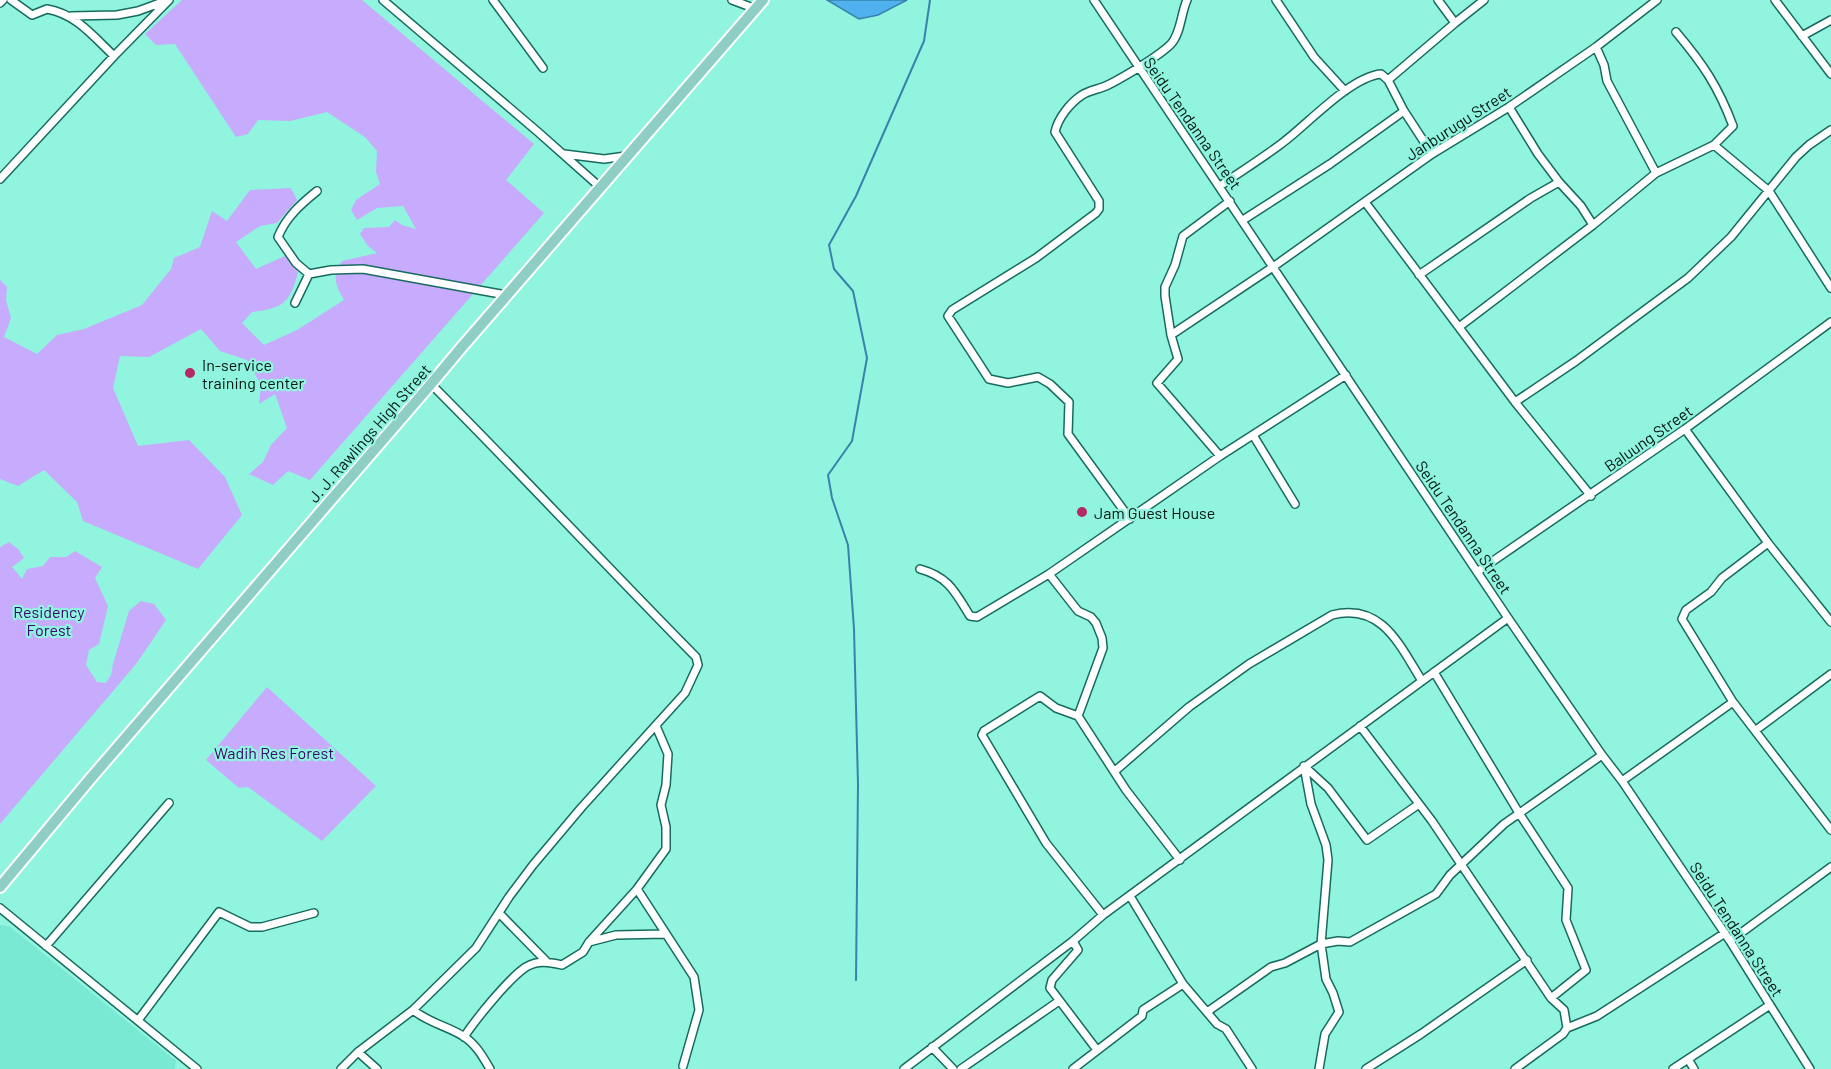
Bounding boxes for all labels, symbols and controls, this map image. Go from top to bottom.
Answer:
street label: Seidu Tendanna Street [1140,53,1246,193]
street label: Janburugu Street [1402,82,1514,164]
place label: In-service training center [202,355,304,392]
street label: J. J. Rawlings High Street [304,360,434,506]
marker: In-service training center [183,366,197,380]
street label: Baluung Street [1600,401,1696,475]
street label: Seidu Tendanna Street [1412,457,1516,597]
place label: Jam Guest House [1094,503,1215,522]
marker: Jam Guest House [1075,505,1089,519]
park label: Residency Forest [13,602,85,639]
park label: Wadih Res Forest [214,743,334,762]
street label: Seidu Tendanna Street [1686,858,1788,1000]

